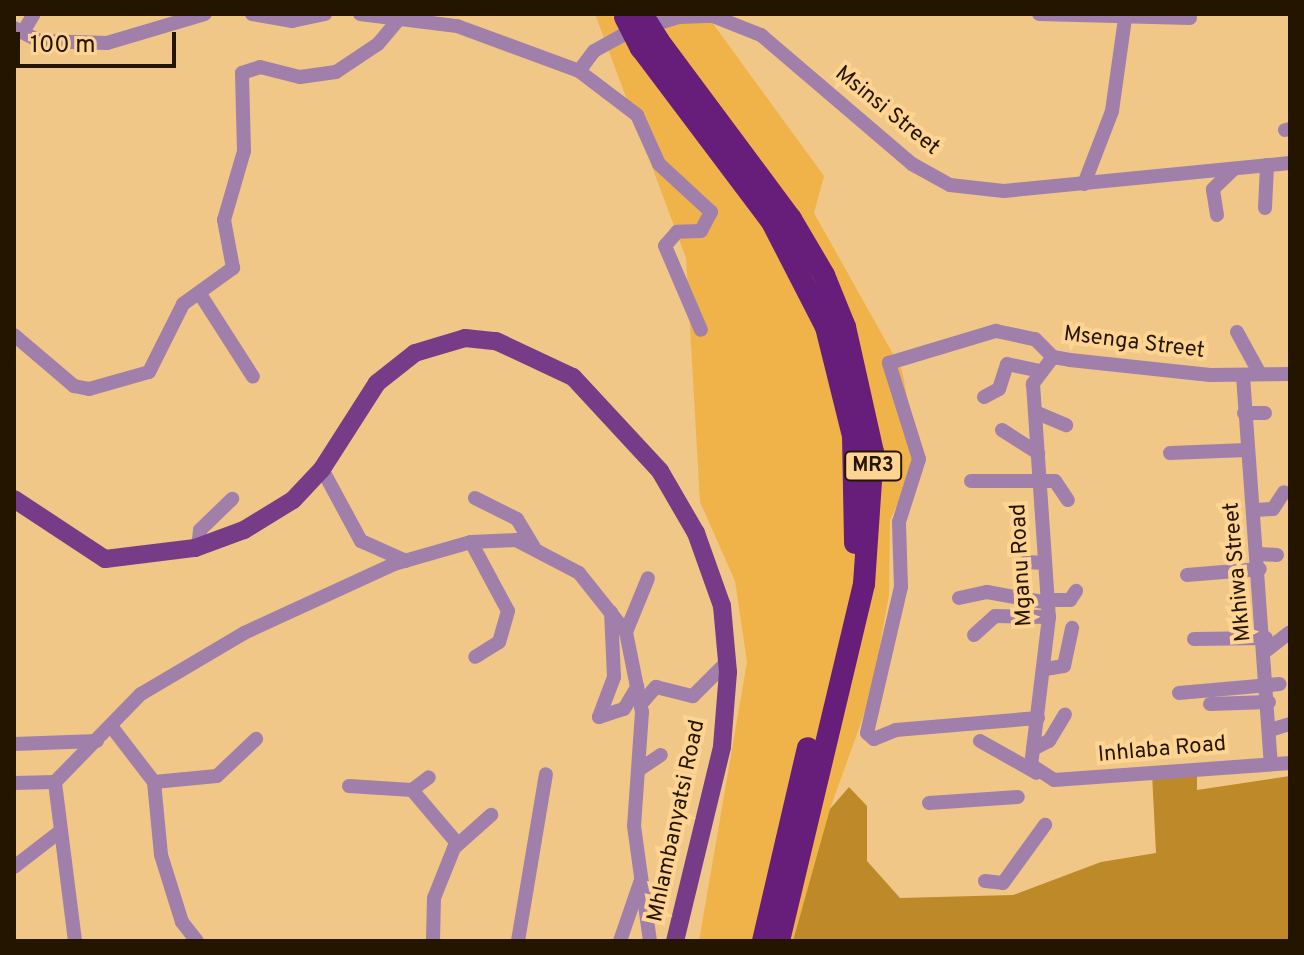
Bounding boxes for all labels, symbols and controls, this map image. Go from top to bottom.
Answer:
scale bar [20,16,180,66]
text: 100 m [30,31,96,61]
street label: Msinsi Street [829,61,945,161]
street label: Msenga Street [1062,321,1206,365]
road number: MR3 [843,450,903,482]
street label: Mkhiwa Street [1219,501,1257,643]
street label: Mganu Road [1006,503,1038,627]
street label: Mhlambanyatsi Road [643,718,711,924]
street label: Inhlaba Road [1097,731,1227,769]

